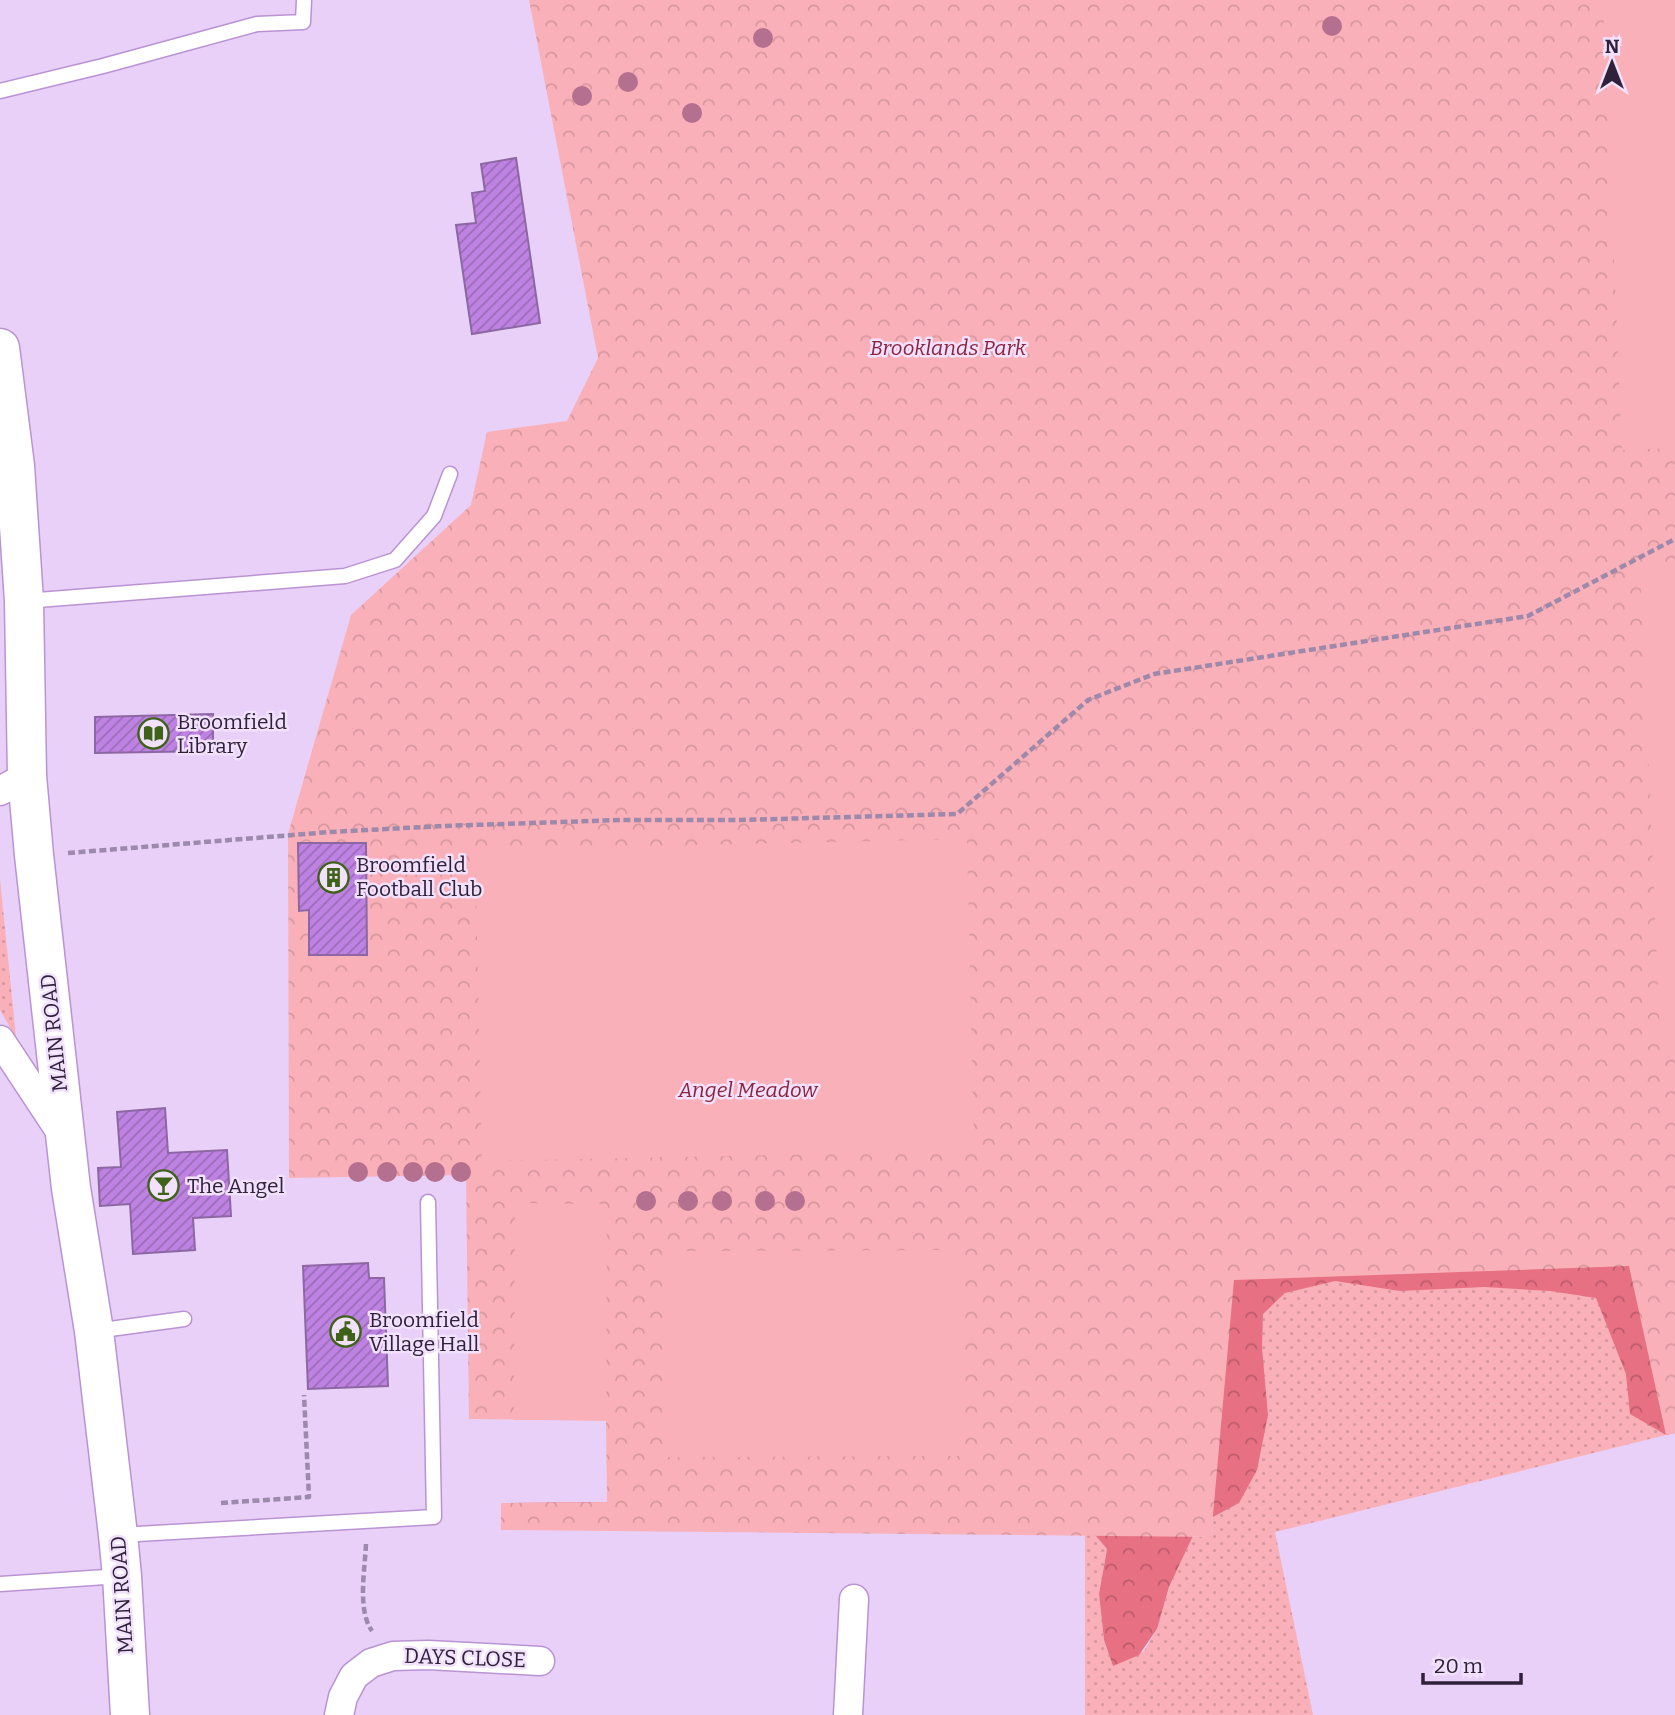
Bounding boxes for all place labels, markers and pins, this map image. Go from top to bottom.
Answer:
place label: Broomfield Library [177,709,287,759]
library icon: Broomfield Library [137,717,171,751]
place label: Broomfield Football Club [356,852,482,902]
building icon: Broomfield Football Club [316,860,350,894]
bar icon: The Angel [147,1169,181,1203]
place label: The Angel [187,1173,285,1199]
place label: Broomfield Village Hall [369,1307,479,1357]
public building icon: Broomfield Village Hall [329,1315,363,1349]

